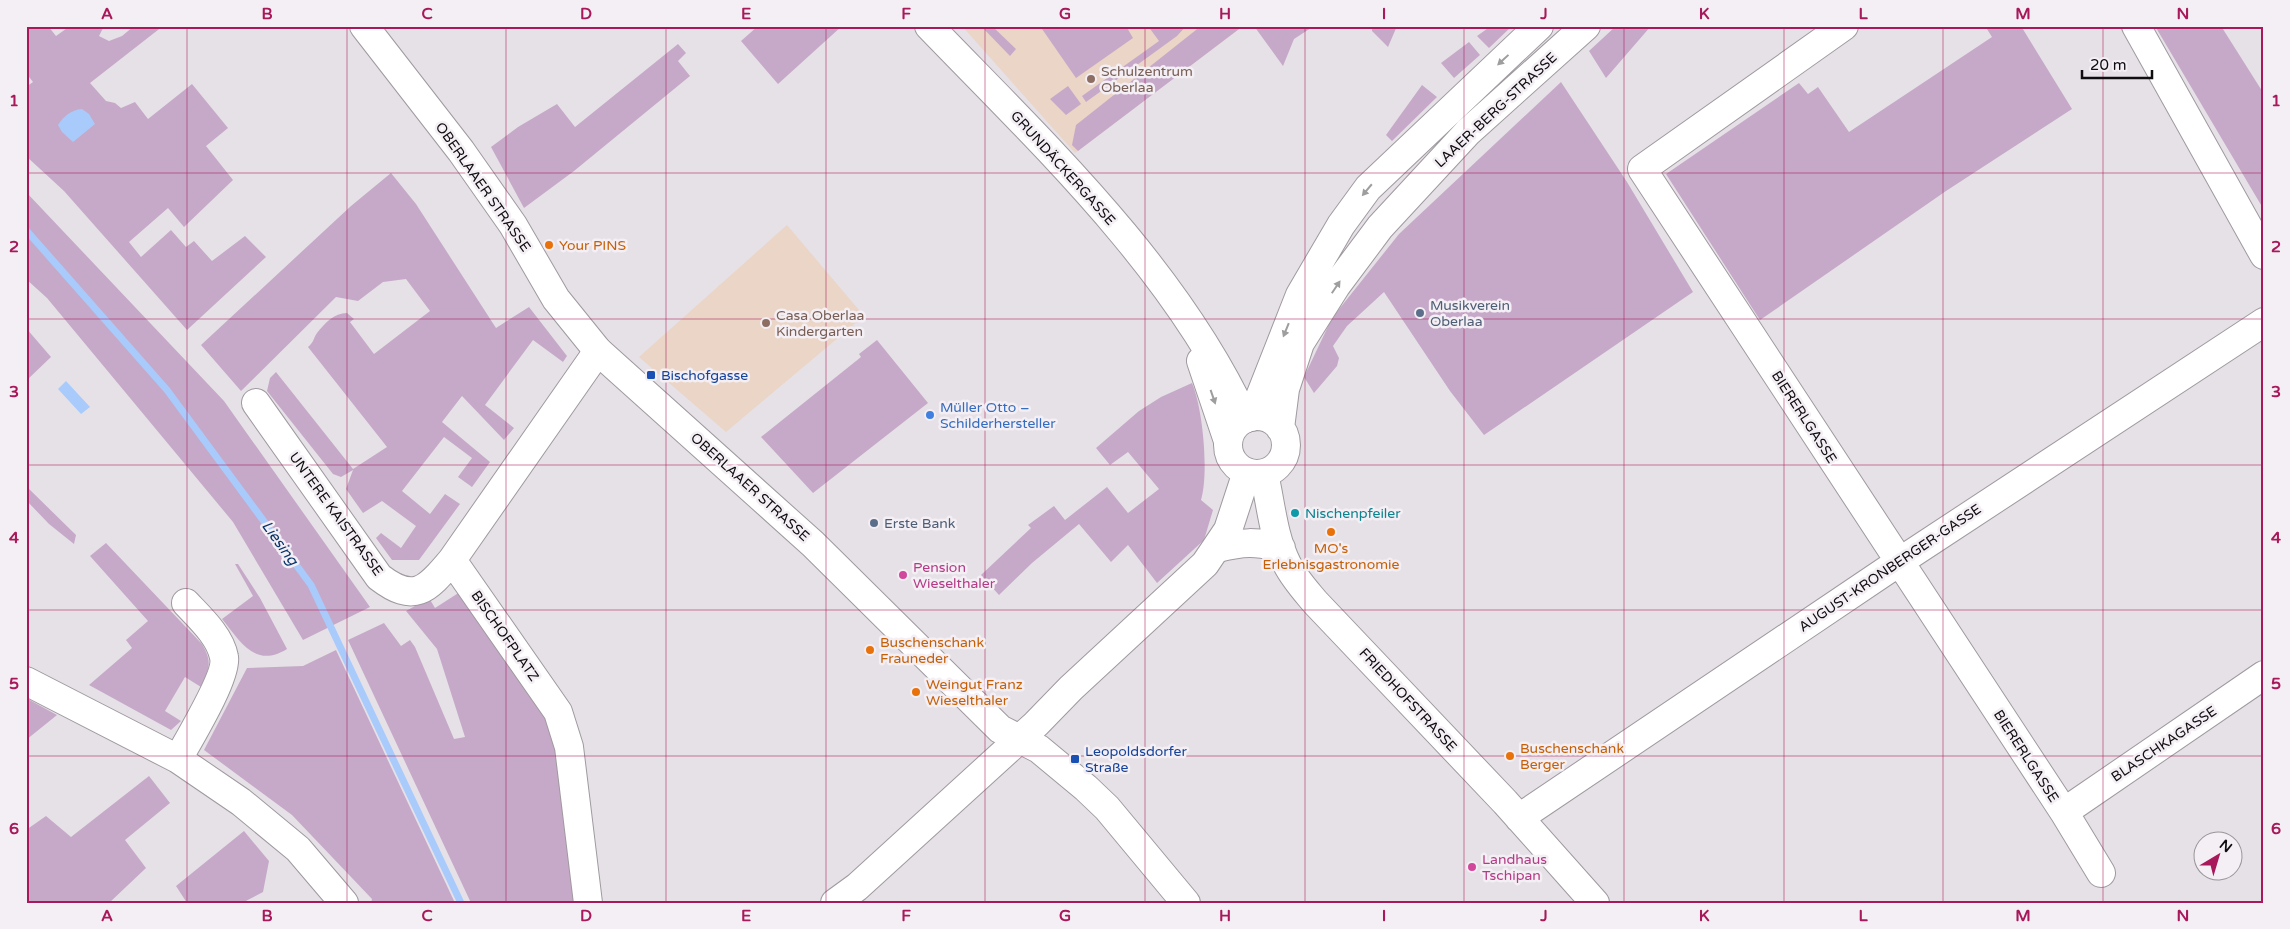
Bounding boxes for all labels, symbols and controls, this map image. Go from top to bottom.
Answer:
text: A [101,4,113,24]
text: B [261,4,273,24]
text: C [421,4,433,24]
text: D [580,4,592,24]
text: E [741,4,751,24]
text: F [901,4,911,24]
text: G [1059,4,1071,24]
text: H [1219,4,1231,24]
text: I [1382,4,1386,24]
text: J [1539,4,1548,24]
text: K [1699,4,1710,24]
text: L [1858,4,1868,24]
text: M [2015,4,2031,24]
text: N [2177,4,2189,24]
scale bar [2082,48,2152,80]
street label: LAAER-BERG-STRASSE [1431,49,1561,171]
one-way arrow [1498,54,1510,66]
text: 20 m [2090,56,2127,74]
place label: Schulzentrum Oberlaa [1101,63,1193,96]
marker: Schulzentrum Oberlaa [1085,73,1097,85]
text: 1 [9,91,19,111]
text: 1 [2271,91,2281,111]
street label: GRUNDÄCKERGASSE [1007,107,1119,229]
street label: OBERLAAER STRASSE [432,119,534,255]
one-way arrow [1362,184,1373,196]
text: 2 [9,237,19,257]
place label: Your PINS [559,237,627,254]
text: 2 [2271,237,2281,257]
marker: Your PINS [543,239,555,251]
one-way arrow [1331,280,1341,294]
place label: Musikverein Oberlaa [1430,297,1510,330]
place label: Casa Oberlaa Kindergarten [776,307,864,340]
marker: Musikverein Oberlaa [1414,307,1426,319]
marker: Casa Oberlaa Kindergarten [760,317,772,329]
one-way arrow [1281,323,1289,337]
place label: Bischofgasse [661,367,748,384]
street label: BIERERLGASSE [1768,368,1840,466]
marker: Bischofgasse [645,369,657,381]
text: 3 [9,382,19,402]
text: 3 [2271,382,2281,402]
one-way arrow [1210,389,1217,404]
place label: Müller Otto – Schilderhersteller [940,399,1056,432]
marker: Müller Otto – Schilderhersteller [924,409,936,421]
street label: OBERLAAER STRASSE [687,429,813,545]
street label: UNTERE KAISTRASSE [285,449,387,579]
street label: AUGUST-KRONBERGER-GASSE [1796,500,1985,636]
place label: Nischenpfeiler [1305,505,1401,522]
marker: Nischenpfeiler [1289,507,1301,519]
place label: Erste Bank [884,515,956,532]
water label: Liesing [258,517,303,570]
marker: Erste Bank [868,517,880,529]
marker: MO's Erlebnisgastronomie [1325,526,1337,538]
text: 4 [9,528,19,548]
text: 4 [2271,528,2281,548]
place label: MO's Erlebnisgastronomie [1263,540,1399,573]
place label: Pension Wieselthaler [913,559,996,592]
marker: Pension Wieselthaler [897,569,909,581]
street label: BISCHOFPLATZ [467,587,543,685]
place label: Buschenschank Frauneder [880,634,984,667]
marker: Buschenschank Frauneder [864,644,876,656]
street label: FRIEDHOFSTRASSE [1356,645,1460,755]
text: 5 [9,674,19,694]
text: 5 [2271,674,2281,694]
place label: Weingut Franz Wieselthaler [926,676,1023,709]
marker: Weingut Franz Wieselthaler [910,686,922,698]
street label: BLASCHKAGASSE [2108,702,2220,786]
street label: BIERERLGASSE [1990,707,2062,805]
place label: Buschenschank Berger [1520,740,1624,773]
place label: Leopoldsdorfer Straße [1085,743,1187,776]
marker: Buschenschank Berger [1504,750,1516,762]
marker: Leopoldsdorfer Straße [1069,753,1081,765]
text: 6 [9,819,19,839]
text: 6 [2271,819,2281,839]
north arrow [2192,832,2242,882]
text: N [2216,836,2235,856]
place label: Landhaus Tschipan [1482,851,1547,884]
marker: Landhaus Tschipan [1466,861,1478,873]
text: A [101,906,113,926]
text: B [261,906,273,926]
text: C [421,906,433,926]
text: D [580,906,592,926]
text: E [741,906,751,926]
text: F [901,906,911,926]
text: G [1059,906,1071,926]
text: H [1219,906,1231,926]
text: I [1382,906,1386,926]
text: J [1539,906,1548,926]
text: K [1699,906,1710,926]
text: L [1858,906,1868,926]
text: M [2015,906,2031,926]
text: N [2177,906,2189,926]

